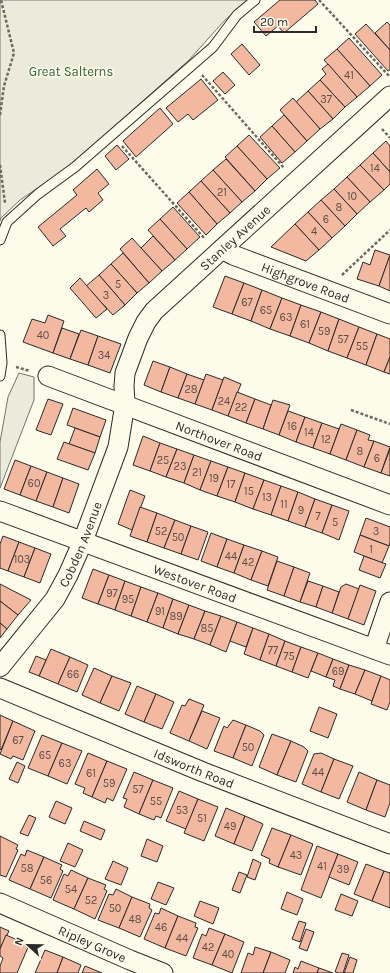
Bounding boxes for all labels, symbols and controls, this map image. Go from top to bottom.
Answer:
scale bar [254,8,316,34]
text: 20 m [260,15,288,29]
park label: Great Salterns [29,64,113,79]
house number: 41 [344,69,354,82]
house number: 37 [320,93,332,106]
house number: 14 [370,162,380,175]
house number: 21 [217,186,227,199]
house number: 10 [347,190,357,203]
street label: Stanley Avenue [196,201,273,273]
house number: 8 [336,201,343,214]
house number: 6 [323,213,329,226]
house number: 4 [311,225,317,238]
street label: Highgrove Road [259,259,352,306]
house number: 5 [115,278,121,291]
house number: 3 [103,289,109,302]
house number: 67 [241,296,253,309]
house number: 65 [260,304,272,317]
house number: 63 [280,311,292,324]
house number: 61 [300,318,310,331]
house number: 59 [318,325,330,338]
house number: 40 [37,329,49,342]
house number: 57 [337,333,349,346]
house number: 55 [356,340,368,353]
house number: 34 [98,349,110,362]
house number: 28 [184,383,198,396]
house number: 24 [218,395,230,408]
house number: 22 [235,401,247,414]
street label: Northover Road [174,417,265,464]
house number: 16 [287,420,297,433]
house number: 14 [304,426,314,439]
house number: 12 [321,433,331,446]
house number: 8 [357,445,364,458]
house number: 6 [374,452,380,465]
house number: 25 [157,454,169,467]
house number: 23 [174,460,186,473]
house number: 21 [192,466,202,479]
house number: 19 [209,472,219,485]
house number: 60 [28,477,40,490]
house number: 17 [227,478,235,491]
house number: 15 [244,485,254,498]
house number: 13 [262,491,272,504]
house number: 11 [280,498,288,511]
street label: Cobden Avenue [56,499,105,589]
house number: 9 [298,504,304,517]
house number: 7 [315,510,321,523]
house number: 5 [332,516,338,529]
house number: 52 [155,525,167,538]
house number: 3 [373,525,379,538]
house number: 50 [172,531,184,544]
house number: 1 [369,543,373,556]
house number: 44 [225,550,237,563]
house number: 103 [14,553,30,566]
house number: 42 [242,556,254,569]
street label: Westover Road [151,561,239,605]
house number: 97 [106,587,118,600]
house number: 95 [122,593,134,606]
house number: 91 [155,605,165,618]
house number: 89 [169,610,183,623]
house number: 85 [201,622,213,635]
house number: 77 [268,644,278,657]
house number: 75 [283,650,295,663]
house number: 69 [332,665,344,678]
house number: 66 [67,668,79,681]
house number: 67 [12,734,24,747]
house number: 50 [242,741,254,754]
street label: Idsworth Road [152,745,236,791]
house number: 65 [39,749,51,762]
house number: 63 [59,757,71,770]
house number: 44 [312,766,324,779]
house number: 61 [86,767,96,780]
house number: 59 [103,777,115,790]
house number: 57 [132,783,144,796]
house number: 55 [150,795,162,808]
house number: 53 [176,804,188,817]
house number: 51 [197,812,207,825]
house number: 49 [224,820,236,833]
house number: 43 [290,849,302,862]
house number: 41 [317,860,327,873]
house number: 58 [21,862,34,875]
house number: 39 [337,863,349,876]
house number: 56 [40,874,52,887]
house number: 54 [65,883,77,896]
house number: 52 [85,894,97,907]
house number: 50 [109,902,121,915]
house number: 48 [129,913,142,926]
house number: 46 [155,921,167,934]
street label: Ripley Grove [56,922,129,965]
north arrow [8,925,48,965]
house number: 44 [176,932,188,945]
text: N [12,935,27,948]
house number: 42 [202,941,214,954]
house number: 40 [222,948,234,961]

